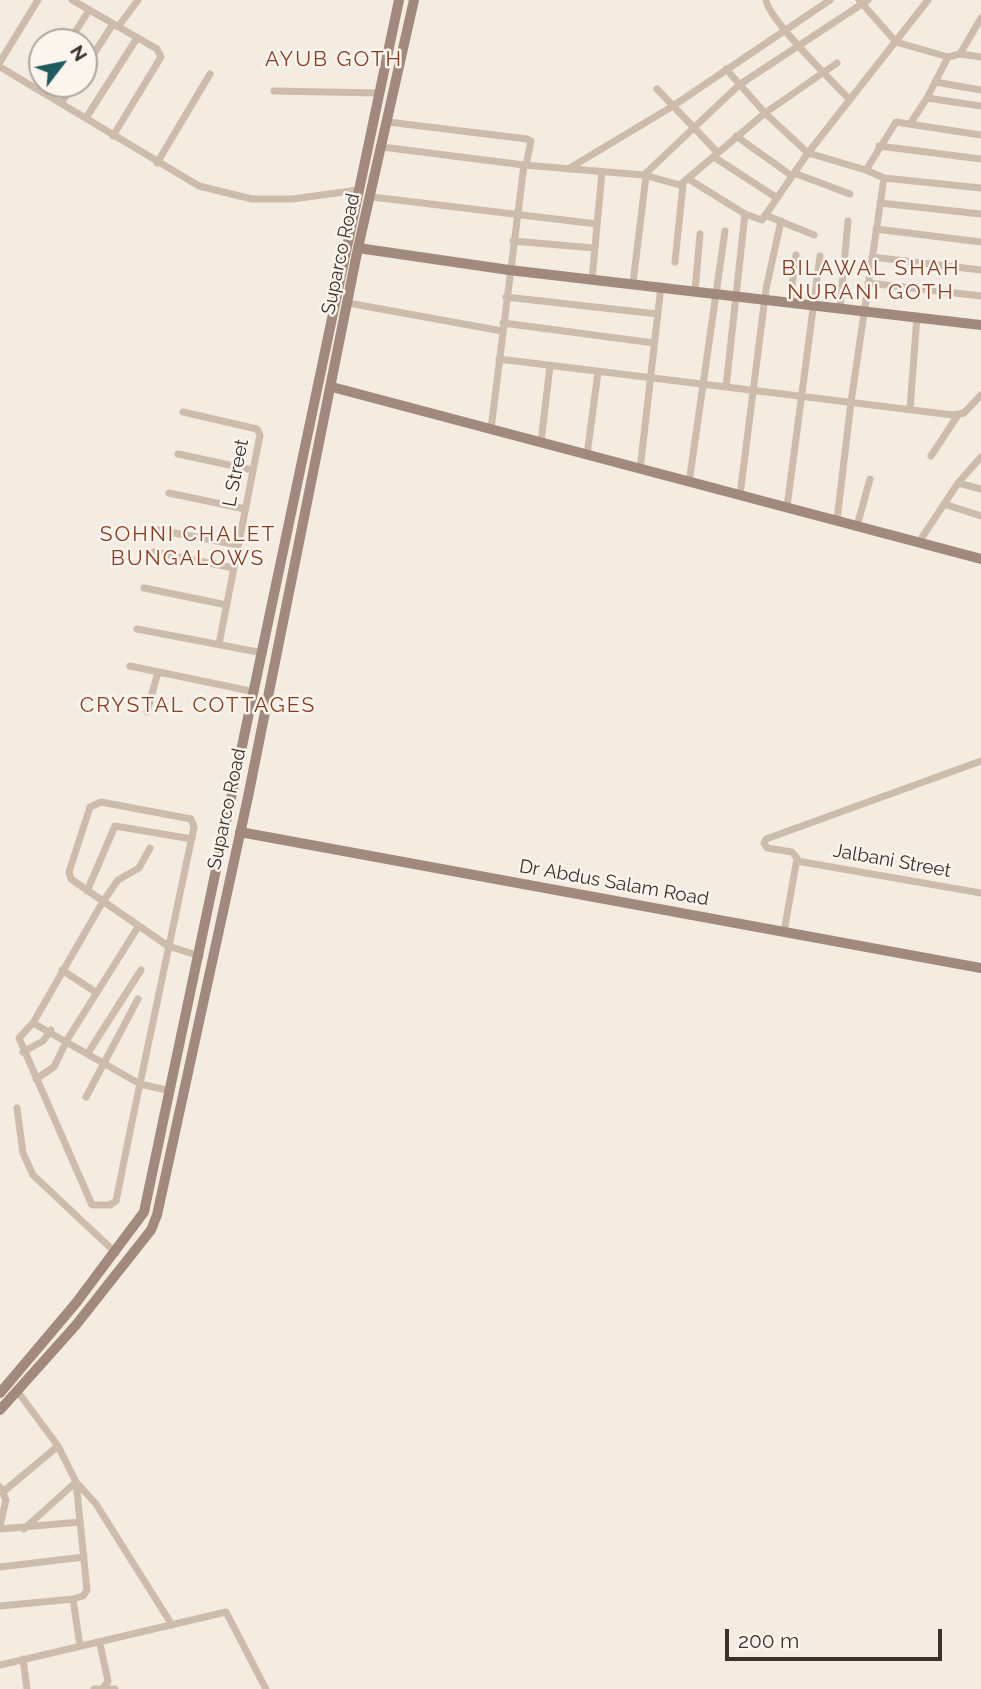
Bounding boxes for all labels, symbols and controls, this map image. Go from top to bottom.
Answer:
north arrow [28,28,98,98]
text: N [66,41,92,65]
district label: AYUB GOTH [266,47,402,73]
street label: Suparco Road [317,191,365,317]
district label: BILAWAL SHAH NURANI GOTH [783,256,959,306]
street label: L Street [218,437,254,509]
district label: SOHNI CHALET BUNGALOWS [101,522,275,572]
district label: CRYSTAL COTTAGES [82,693,314,719]
street label: Suparco Road [203,746,251,872]
street label: Jalbani Street [831,839,953,883]
street label: Dr Abdus Salam Road [517,855,711,911]
scale bar [729,1616,946,1660]
text: 200 m [738,1628,799,1653]

